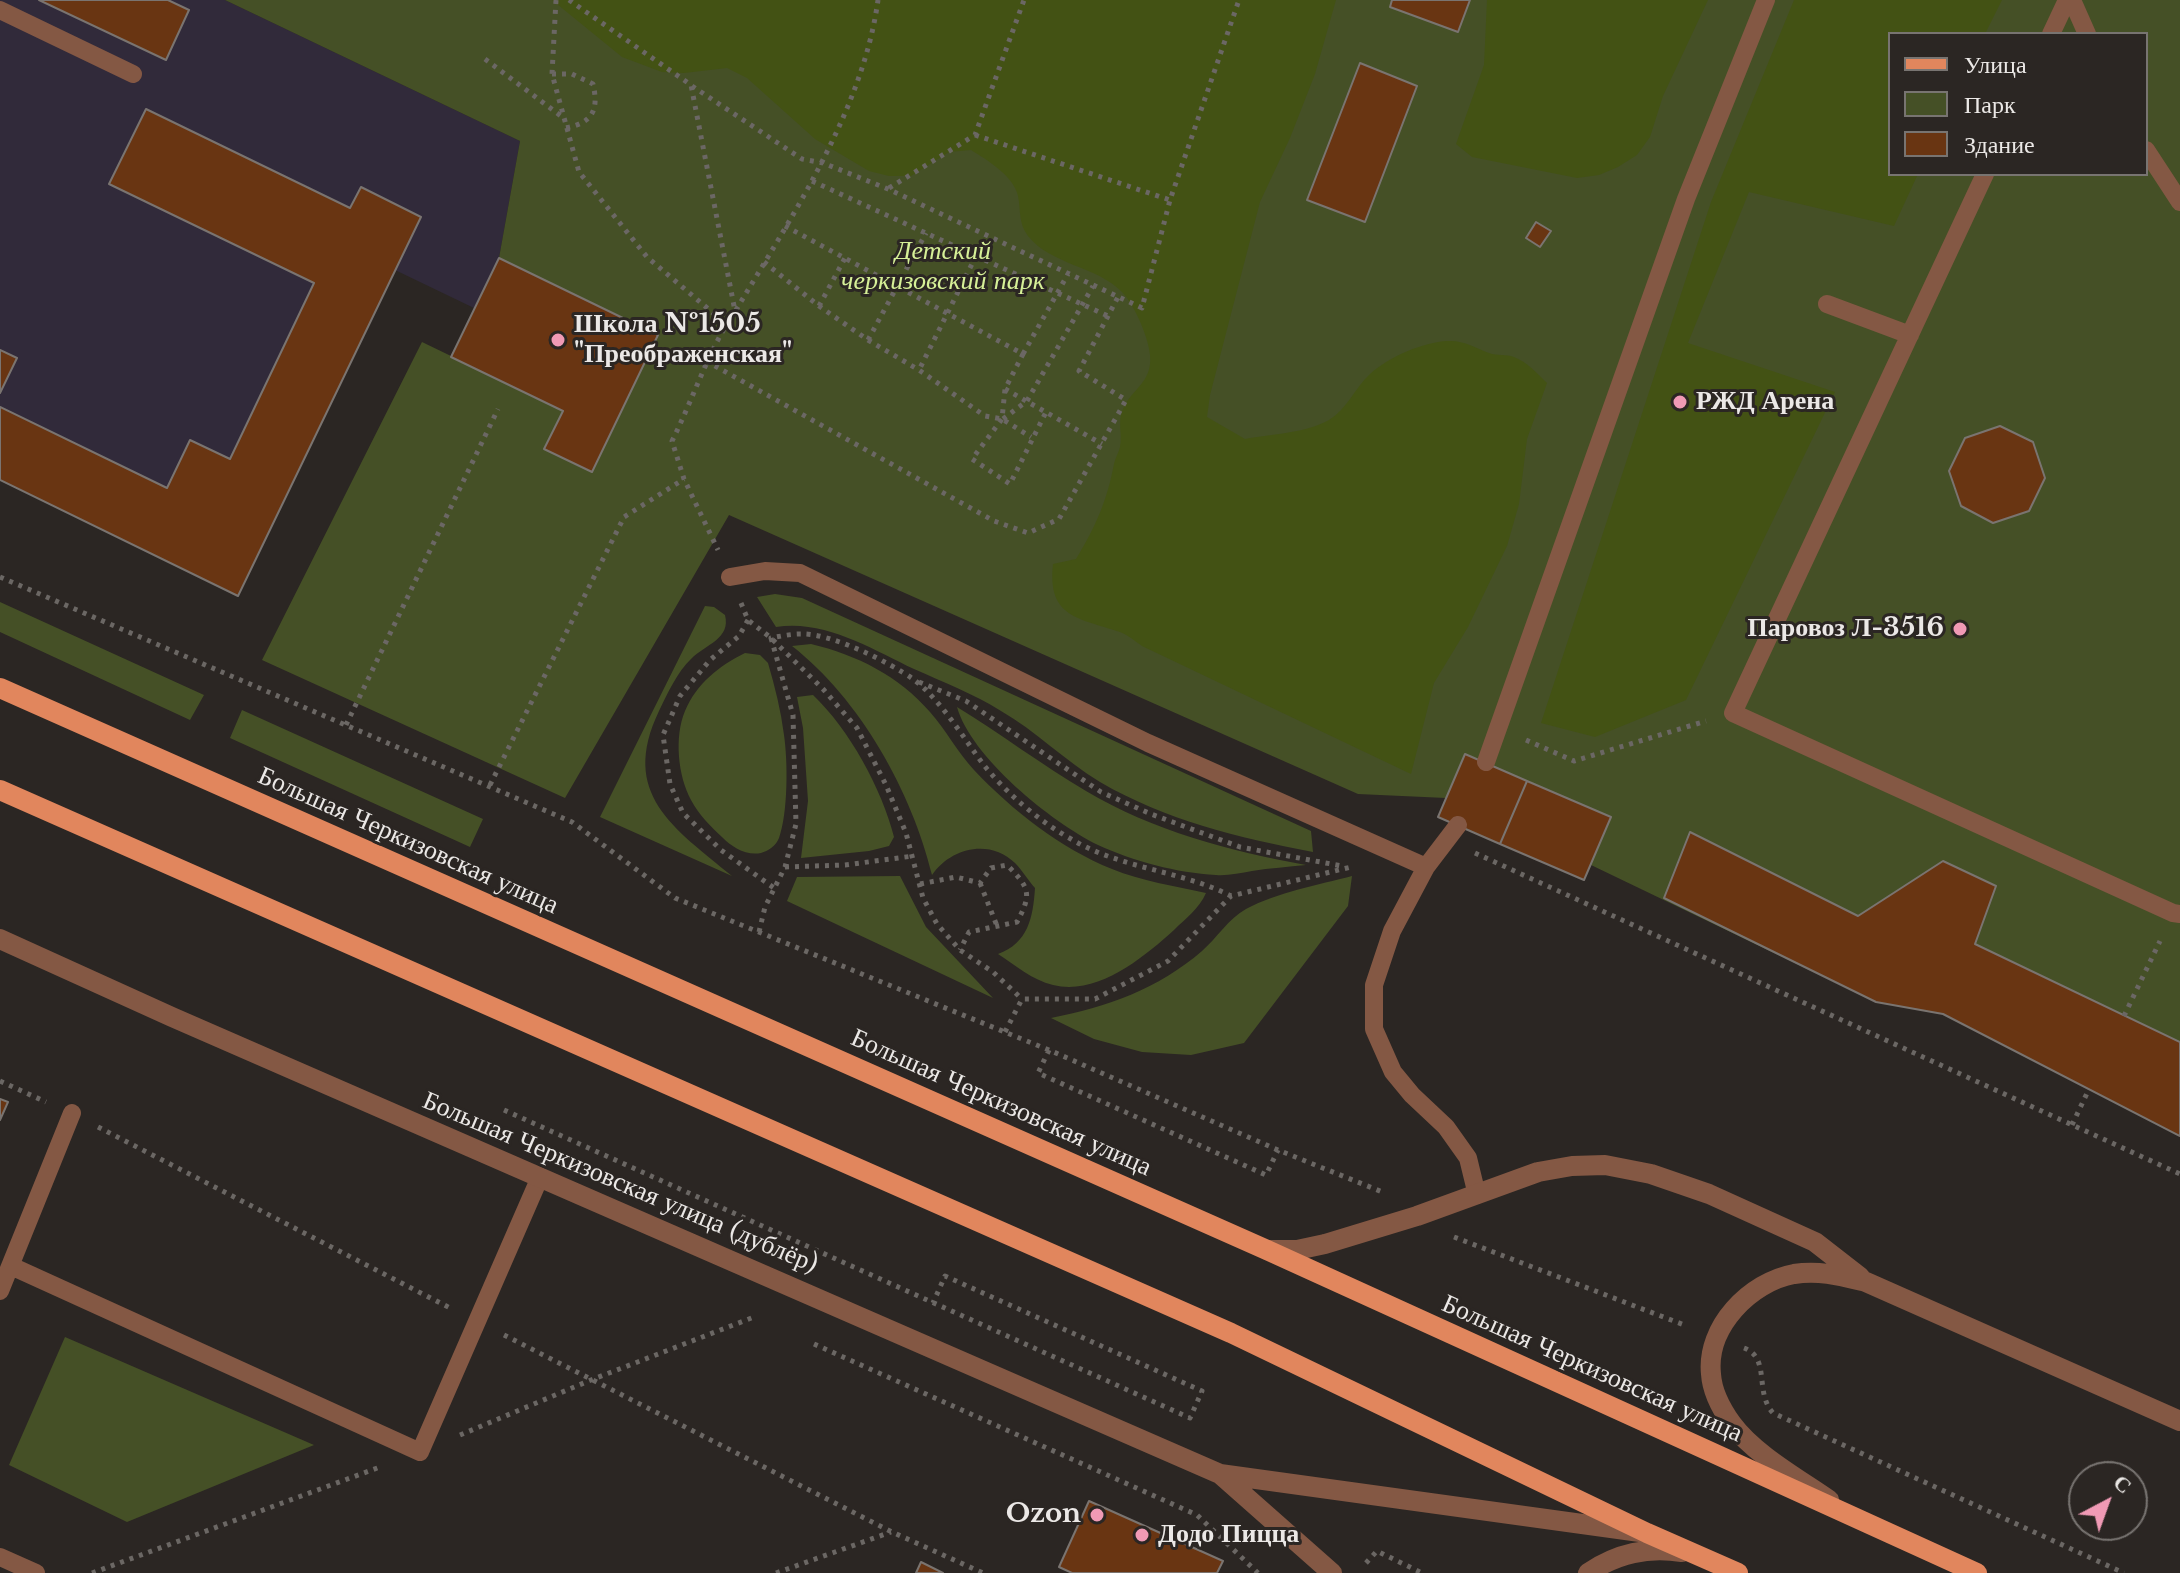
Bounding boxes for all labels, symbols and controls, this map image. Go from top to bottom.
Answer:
legend [1888,32,2148,176]
text: Улица [1964,50,2027,79]
text: Парк [1964,90,2016,119]
text: Здание [1964,130,2035,159]
park label: Детский черкизовский парк [841,236,1045,298]
place label: Школа №1505 "Преображенская" [574,309,792,370]
marker: Школа №1505 "Преображенская" [549,331,567,349]
place label: РЖД Арена [1696,386,1834,418]
marker: РЖД Арена [1671,393,1689,411]
place label: Паровоз Л-3516 [1748,613,1944,645]
marker: Паровоз Л-3516 [1951,620,1969,638]
street label: Большая Черкизовская улица [253,761,563,921]
street label: Большая Черкизовская улица [846,1023,1156,1183]
street label: Большая Черкизовская улица (дублёр) [418,1085,822,1281]
street label: Большая Черкизовская улица [1437,1289,1747,1449]
north arrow [2068,1461,2148,1541]
text: С [2108,1469,2138,1499]
place label: Ozon [1006,1499,1081,1531]
marker: Ozon [1088,1506,1106,1524]
place label: Додо Пицца [1158,1519,1299,1551]
marker: Додо Пицца [1133,1526,1151,1544]

